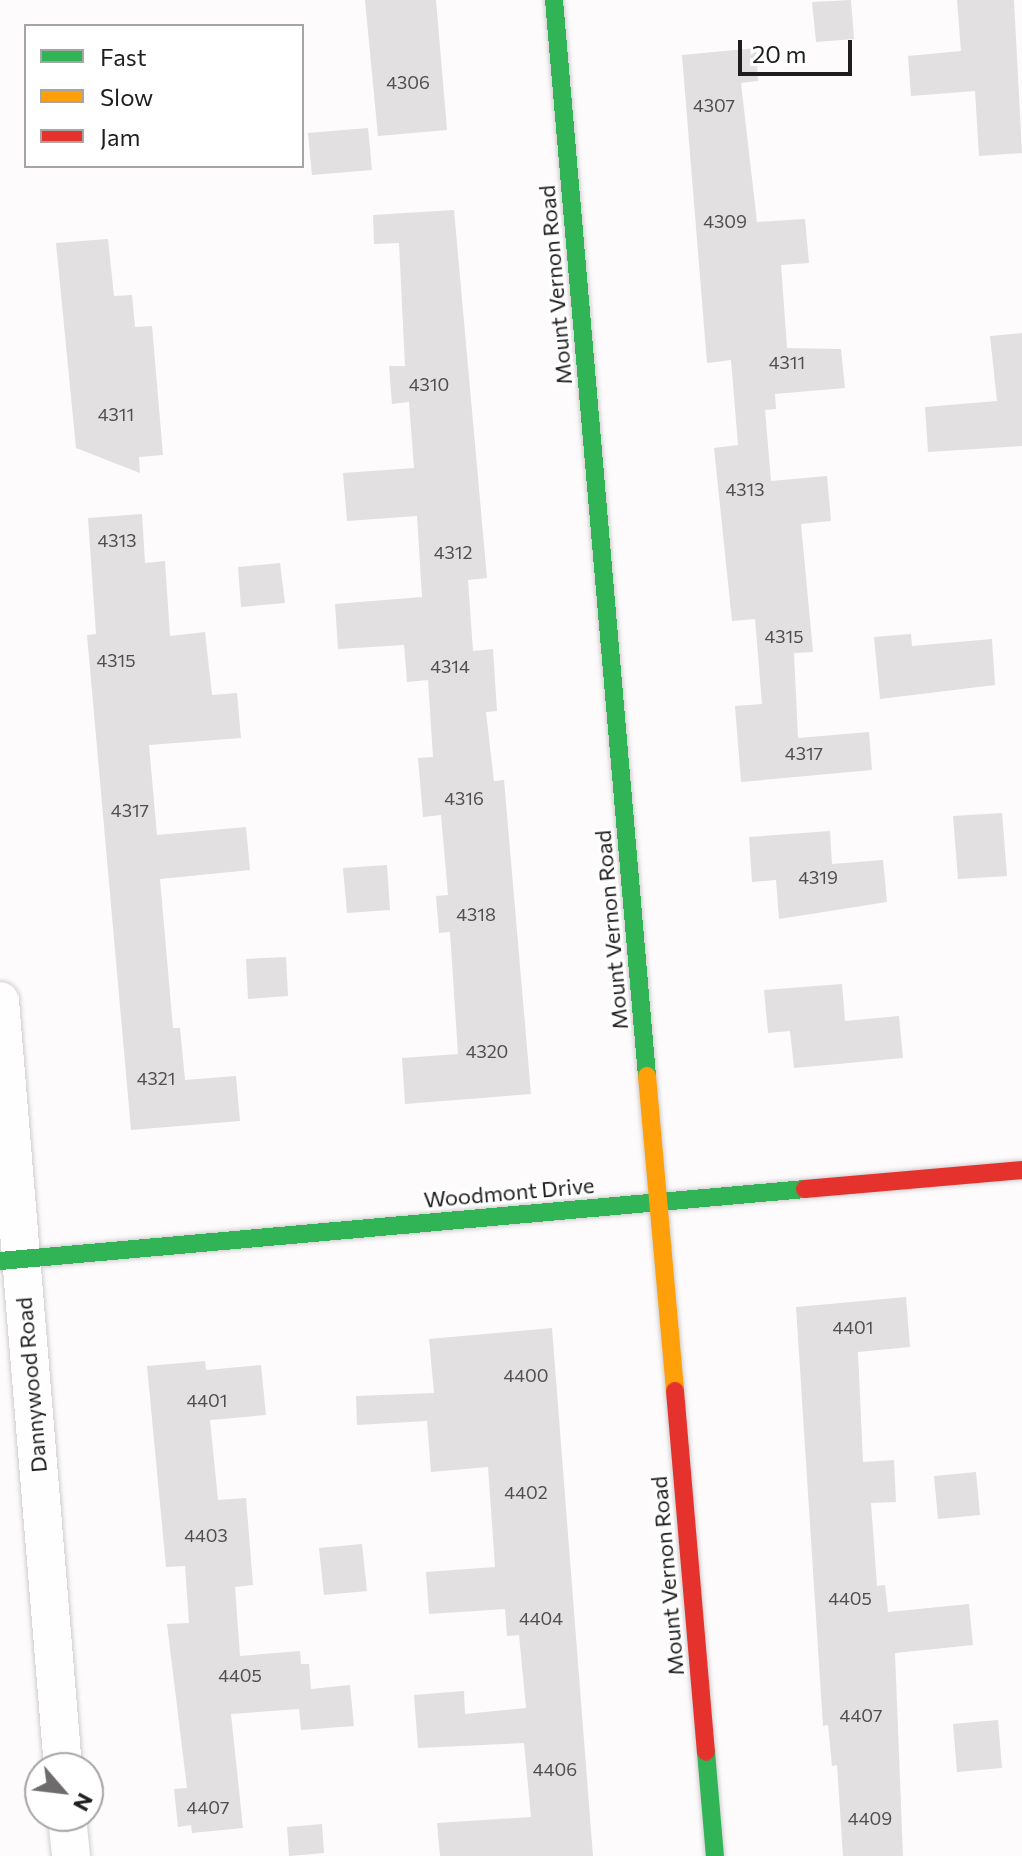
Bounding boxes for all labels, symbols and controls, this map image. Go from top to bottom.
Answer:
legend [24,24,304,168]
scale bar [742,24,856,74]
text: 20 m [752,39,806,68]
text: Fast [100,42,147,71]
house number: 4306 [386,71,430,93]
text: Slow [100,82,153,111]
house number: 4307 [693,94,735,116]
text: Jam [100,122,140,151]
street label: Mount Vernon Road [533,184,577,386]
house number: 4309 [703,210,747,232]
house number: 4311 [769,351,805,373]
house number: 4310 [409,373,449,395]
house number: 4311 [98,403,134,425]
house number: 4313 [725,478,765,500]
house number: 4313 [97,529,137,551]
house number: 4312 [434,541,472,563]
house number: 4315 [764,625,804,647]
house number: 4315 [96,649,136,671]
house number: 4314 [430,655,470,677]
house number: 4317 [785,742,823,764]
house number: 4316 [444,787,484,809]
house number: 4317 [111,799,149,821]
street label: Mount Vernon Road [589,829,633,1031]
house number: 4319 [798,866,838,888]
house number: 4318 [456,903,496,925]
house number: 4320 [466,1040,508,1062]
house number: 4321 [137,1067,175,1089]
street label: Woodmont Drive [423,1171,595,1213]
street label: Dannywood Road [10,1296,52,1474]
house number: 4401 [832,1316,874,1338]
house number: 4400 [503,1364,549,1386]
house number: 4401 [186,1389,228,1411]
street label: Mount Vernon Road [645,1475,689,1677]
house number: 4402 [504,1481,548,1503]
house number: 4403 [184,1524,228,1546]
house number: 4405 [828,1587,872,1609]
house number: 4404 [519,1607,563,1629]
house number: 4405 [218,1664,262,1686]
house number: 4407 [840,1704,882,1726]
north arrow [24,1752,104,1832]
house number: 4406 [533,1758,577,1780]
text: N [68,1789,100,1816]
house number: 4407 [187,1796,229,1818]
house number: 4409 [848,1807,892,1829]

